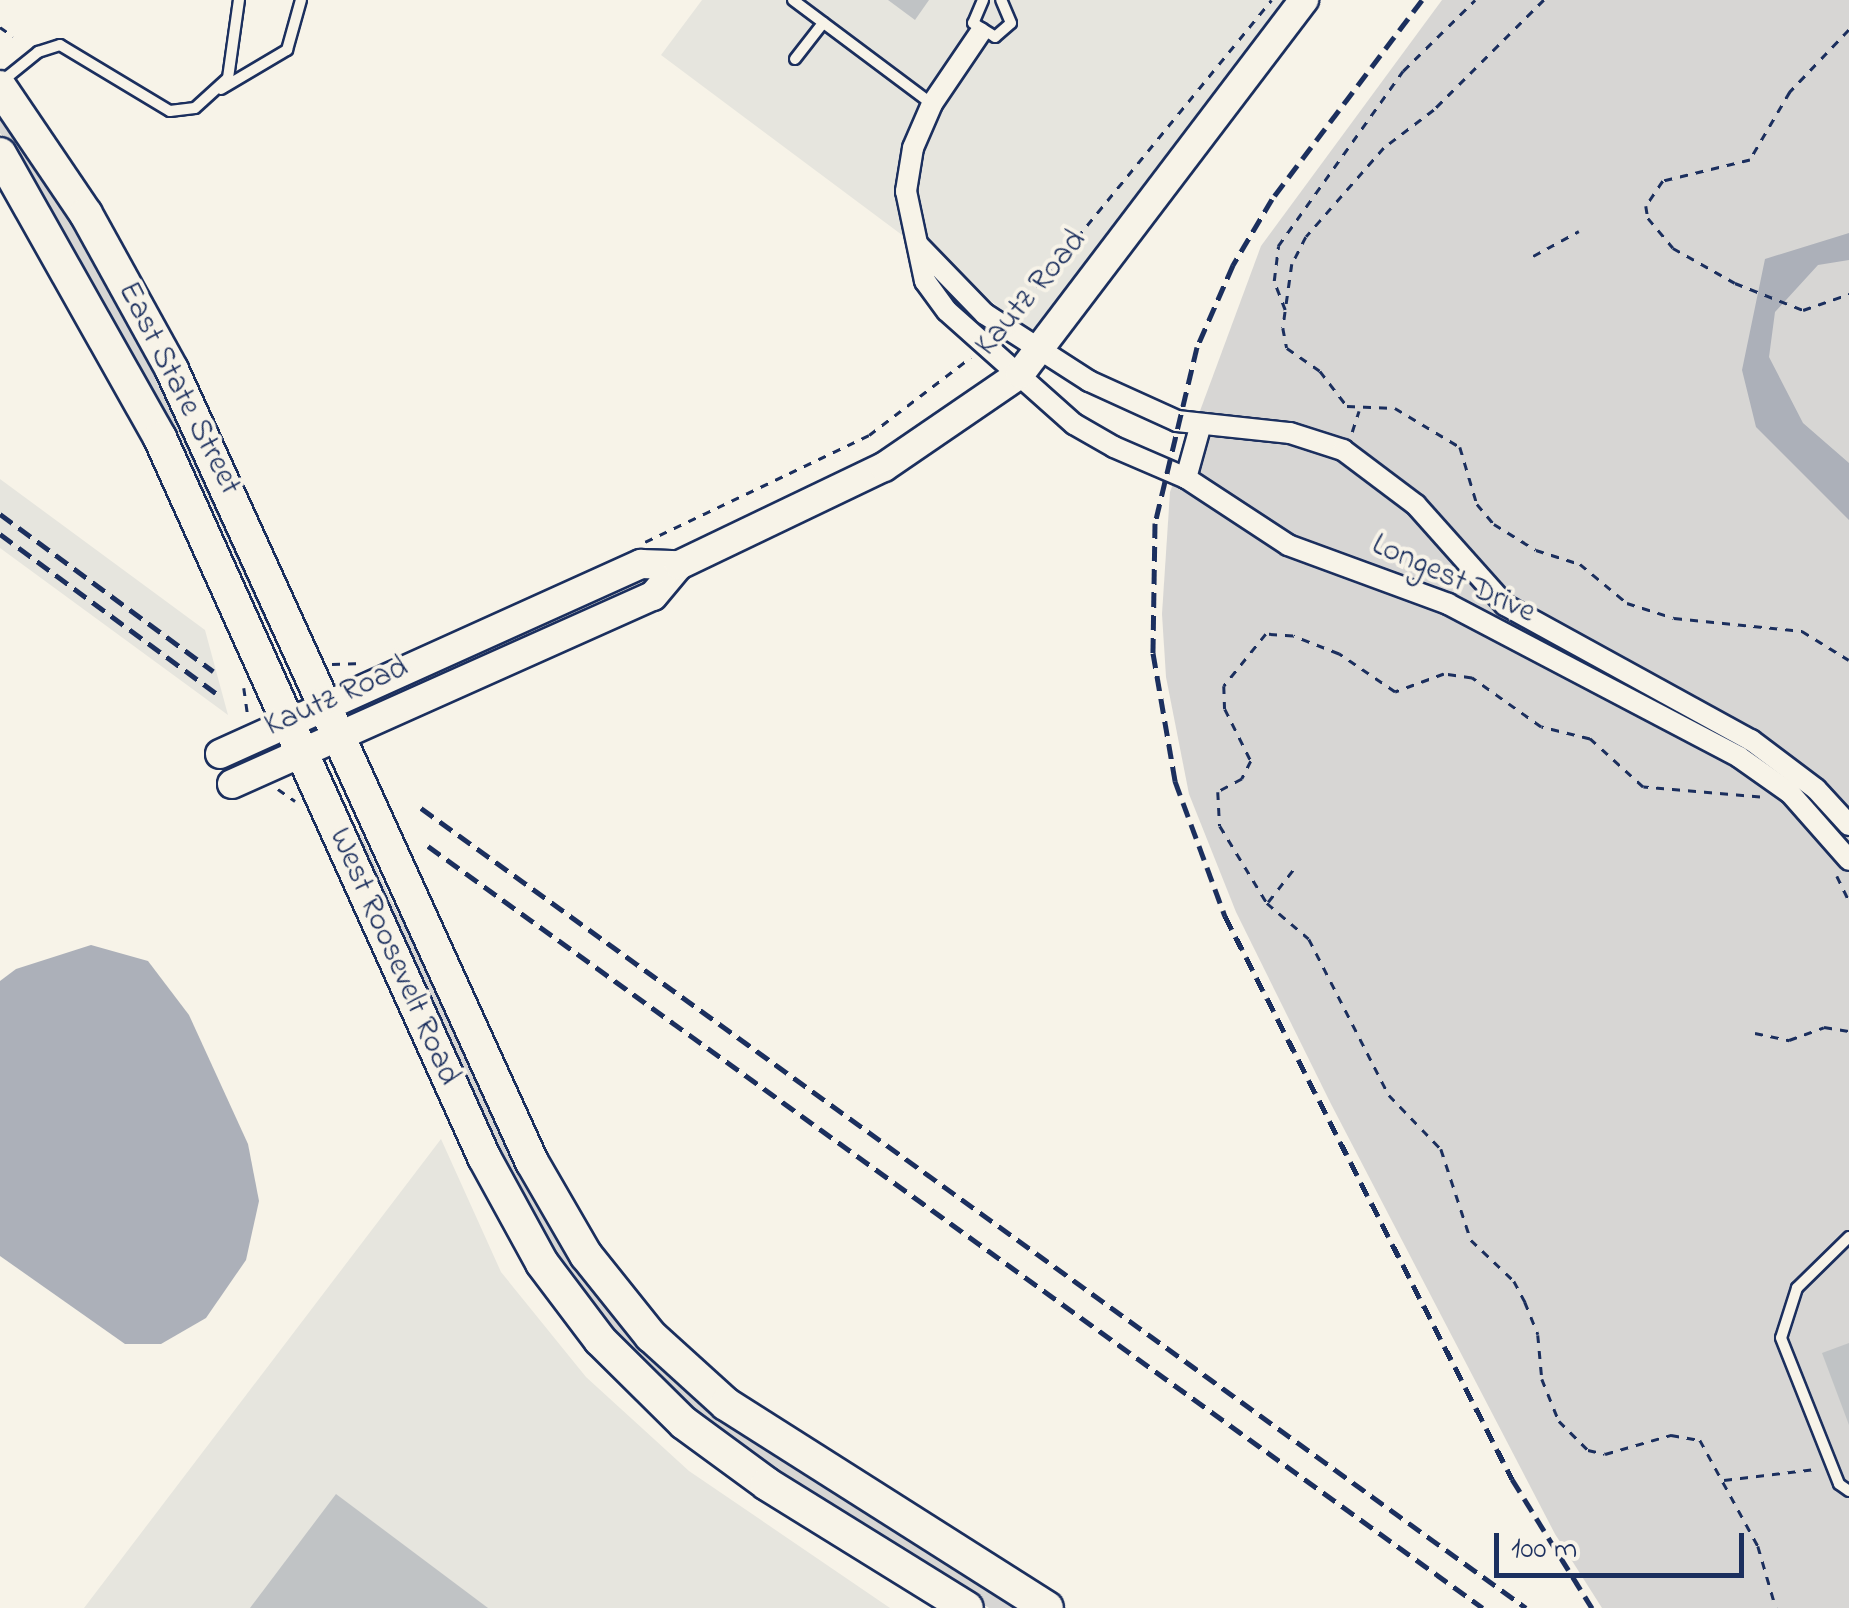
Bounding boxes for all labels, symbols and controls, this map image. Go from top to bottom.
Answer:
street label: Kautz Road [968,223,1096,365]
street label: East State Street [108,276,248,502]
street label: Longest Drive [1365,527,1541,633]
street label: Kautz Road [259,649,415,747]
street label: West Roosevelt Road [319,823,467,1091]
scale bar [1499,1513,1749,1575]
text: 100 m [1511,1528,1577,1572]

